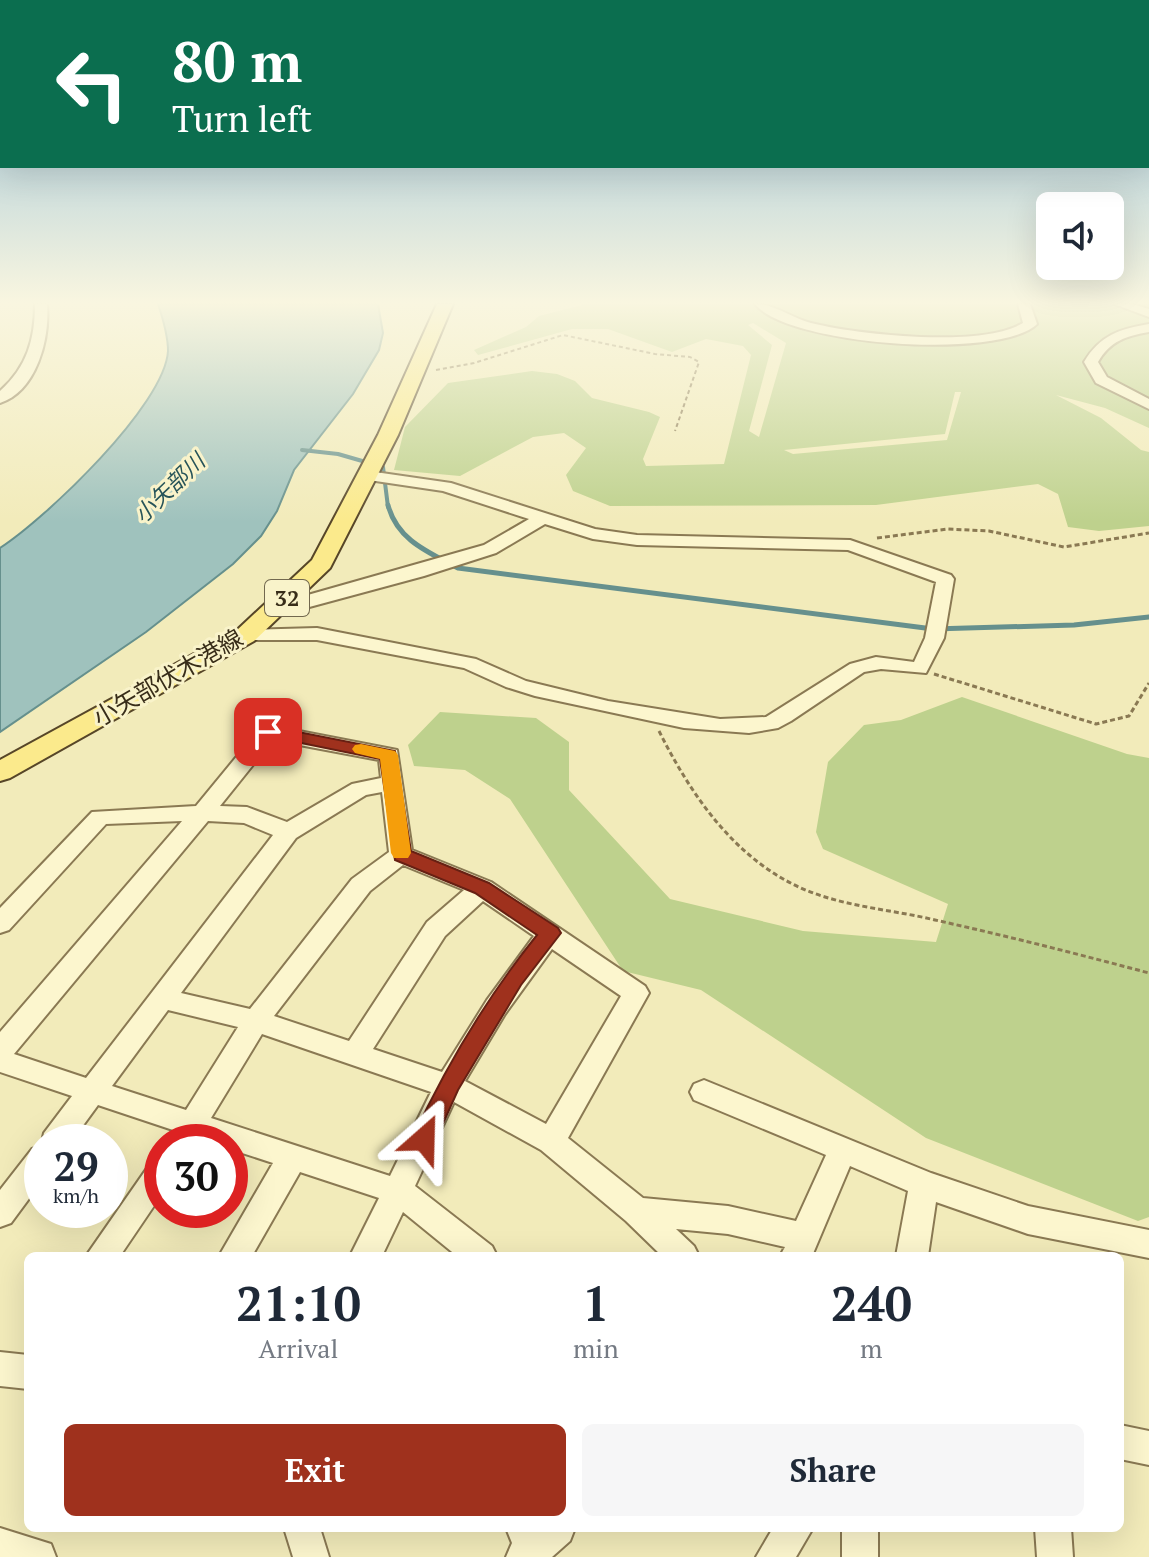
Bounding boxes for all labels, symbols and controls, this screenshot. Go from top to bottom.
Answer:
text: 80 m [172,24,302,98]
icon: left [40,32,144,136]
text: Turn left [172,95,312,142]
map controls [1036,192,1124,280]
button: sound [1036,192,1124,280]
water label: 小矢部川 [127,445,212,529]
road number: 32 [265,580,309,616]
street label: 小矢部伏木港線 [87,621,248,733]
pin [234,698,302,766]
icon: arrive [246,710,290,754]
position arrow [382,1097,466,1181]
speed limit sign: 30 [144,1124,248,1228]
text: 29 [53,1139,99,1192]
text: km/h [53,1182,99,1209]
text: 21:10 [236,1271,361,1335]
text: 1 [582,1271,609,1335]
text: 240 [831,1271,912,1335]
text: Arrival [259,1331,338,1365]
text: min [573,1331,619,1365]
text: m [860,1331,883,1365]
button: Exit [64,1424,566,1516]
button: Share [582,1424,1084,1516]

